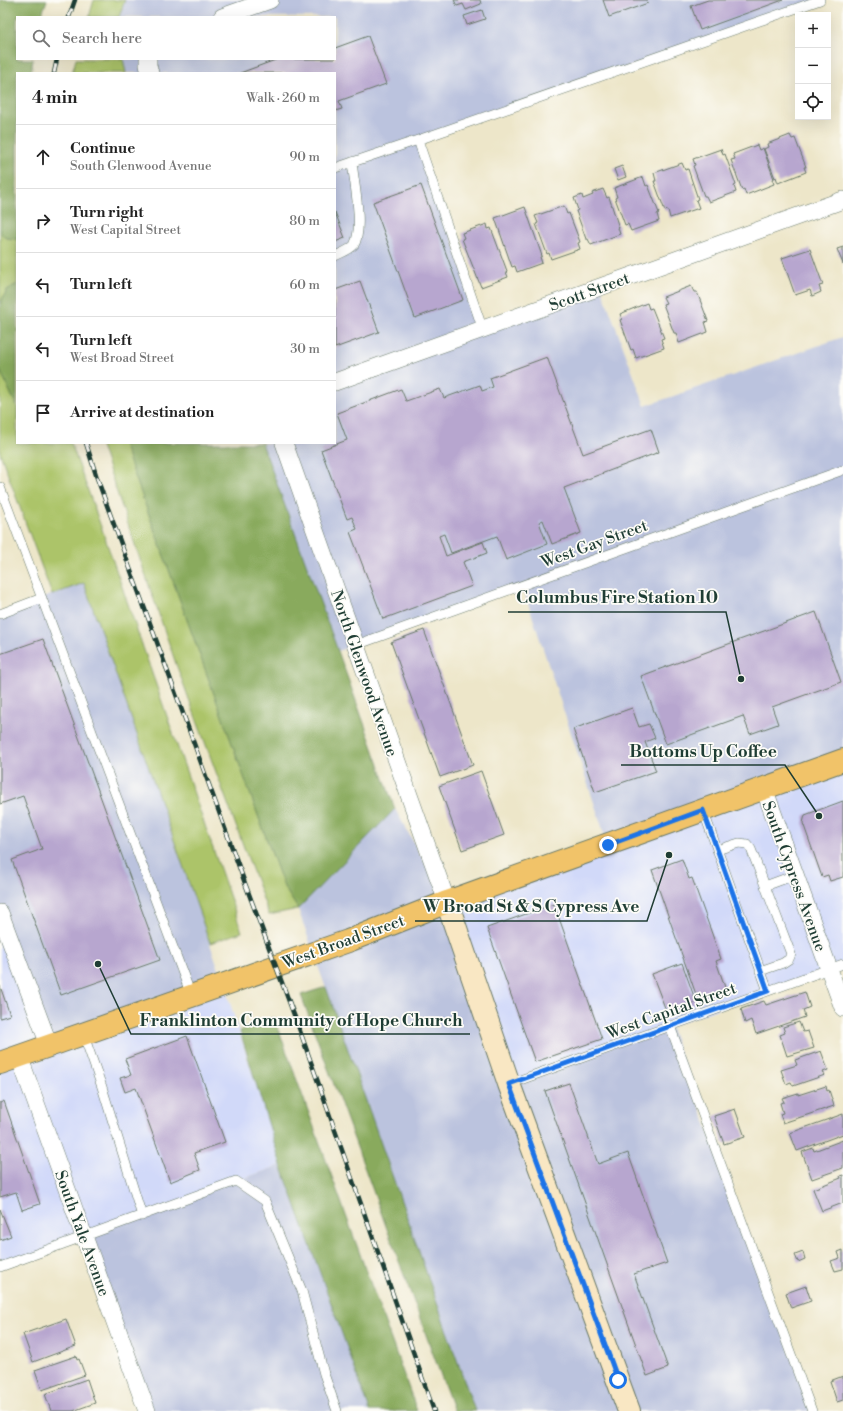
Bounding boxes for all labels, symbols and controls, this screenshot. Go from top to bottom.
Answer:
map controls [795,12,831,120]
button: + [795,12,831,48]
search box [16,16,336,60]
icon: search [30,27,52,49]
text: Search here [62,29,142,48]
button: − [795,48,831,84]
button: locate [795,84,831,120]
text: 4 min [32,87,77,109]
text: Walk · 260 m [246,90,320,106]
text: Continue [70,139,135,158]
icon: ahead [32,146,54,168]
text: 90 m [289,149,320,165]
text: South Glenwood Avenue [70,158,211,174]
text: Turn right [70,203,144,222]
icon: right [32,210,54,232]
text: 80 m [289,213,320,229]
text: West Capital Street [70,222,181,238]
street label: Scott Street [546,268,633,316]
icon: left [32,274,54,296]
text: Turn left [70,275,132,294]
text: 60 m [289,277,320,293]
text: Turn left [70,331,132,350]
icon: left [32,338,54,360]
text: 30 m [290,341,320,357]
text: West Broad Street [70,350,174,366]
icon: arrive [32,402,54,424]
text: Arrive at destination [70,403,214,422]
street label: West Gay Street [537,515,651,573]
callout: Columbus Fire Station 10 [508,583,726,612]
street label: North Glenwood Avenue [326,587,402,759]
text: Columbus Fire Station 10 [516,587,718,609]
callout: Bottoms Up Coffee [621,736,785,765]
text: Bottoms Up Coffee [629,741,777,763]
street label: South Cypress Avenue [758,798,831,954]
route end [599,836,617,854]
callout: W Broad St & S Cypress Ave [415,892,647,921]
text: W Broad St & S Cypress Ave [422,896,639,918]
street label: West Broad Street [279,910,407,974]
street label: West Capital Street [603,978,739,1044]
callout: Franklinton Community of Hope Church [131,1005,470,1034]
text: Franklinton Community of Hope Church [139,1010,463,1032]
street label: South Yale Avenue [50,1168,114,1299]
route start [609,1371,627,1389]

